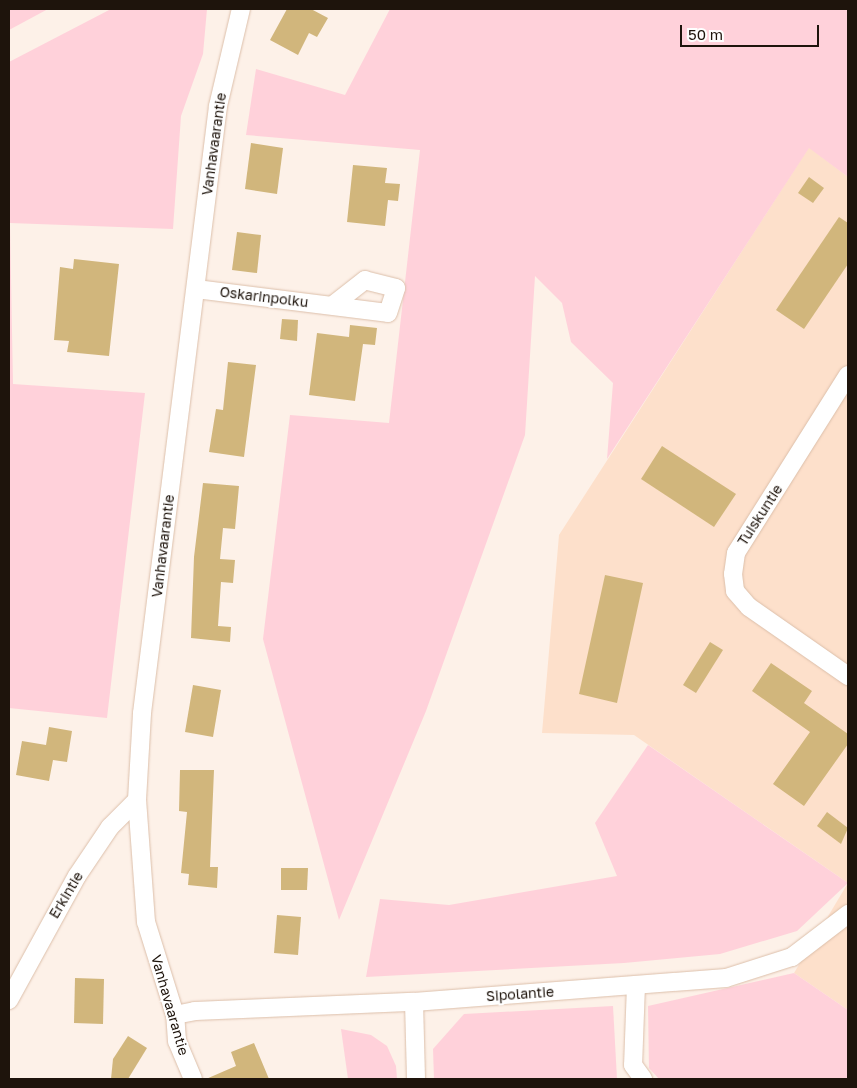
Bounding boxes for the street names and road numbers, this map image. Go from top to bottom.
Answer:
street label: Vanhavaarantie [198,91,230,197]
street label: Oskarinpolku [219,283,309,311]
street label: Tuiskuntie [734,481,786,549]
street label: Vanhavaarantie [148,494,178,598]
street label: Erkintie [46,869,86,921]
street label: Vanhavaarantie [148,953,192,1057]
street label: Sipolantie [485,983,555,1005]

